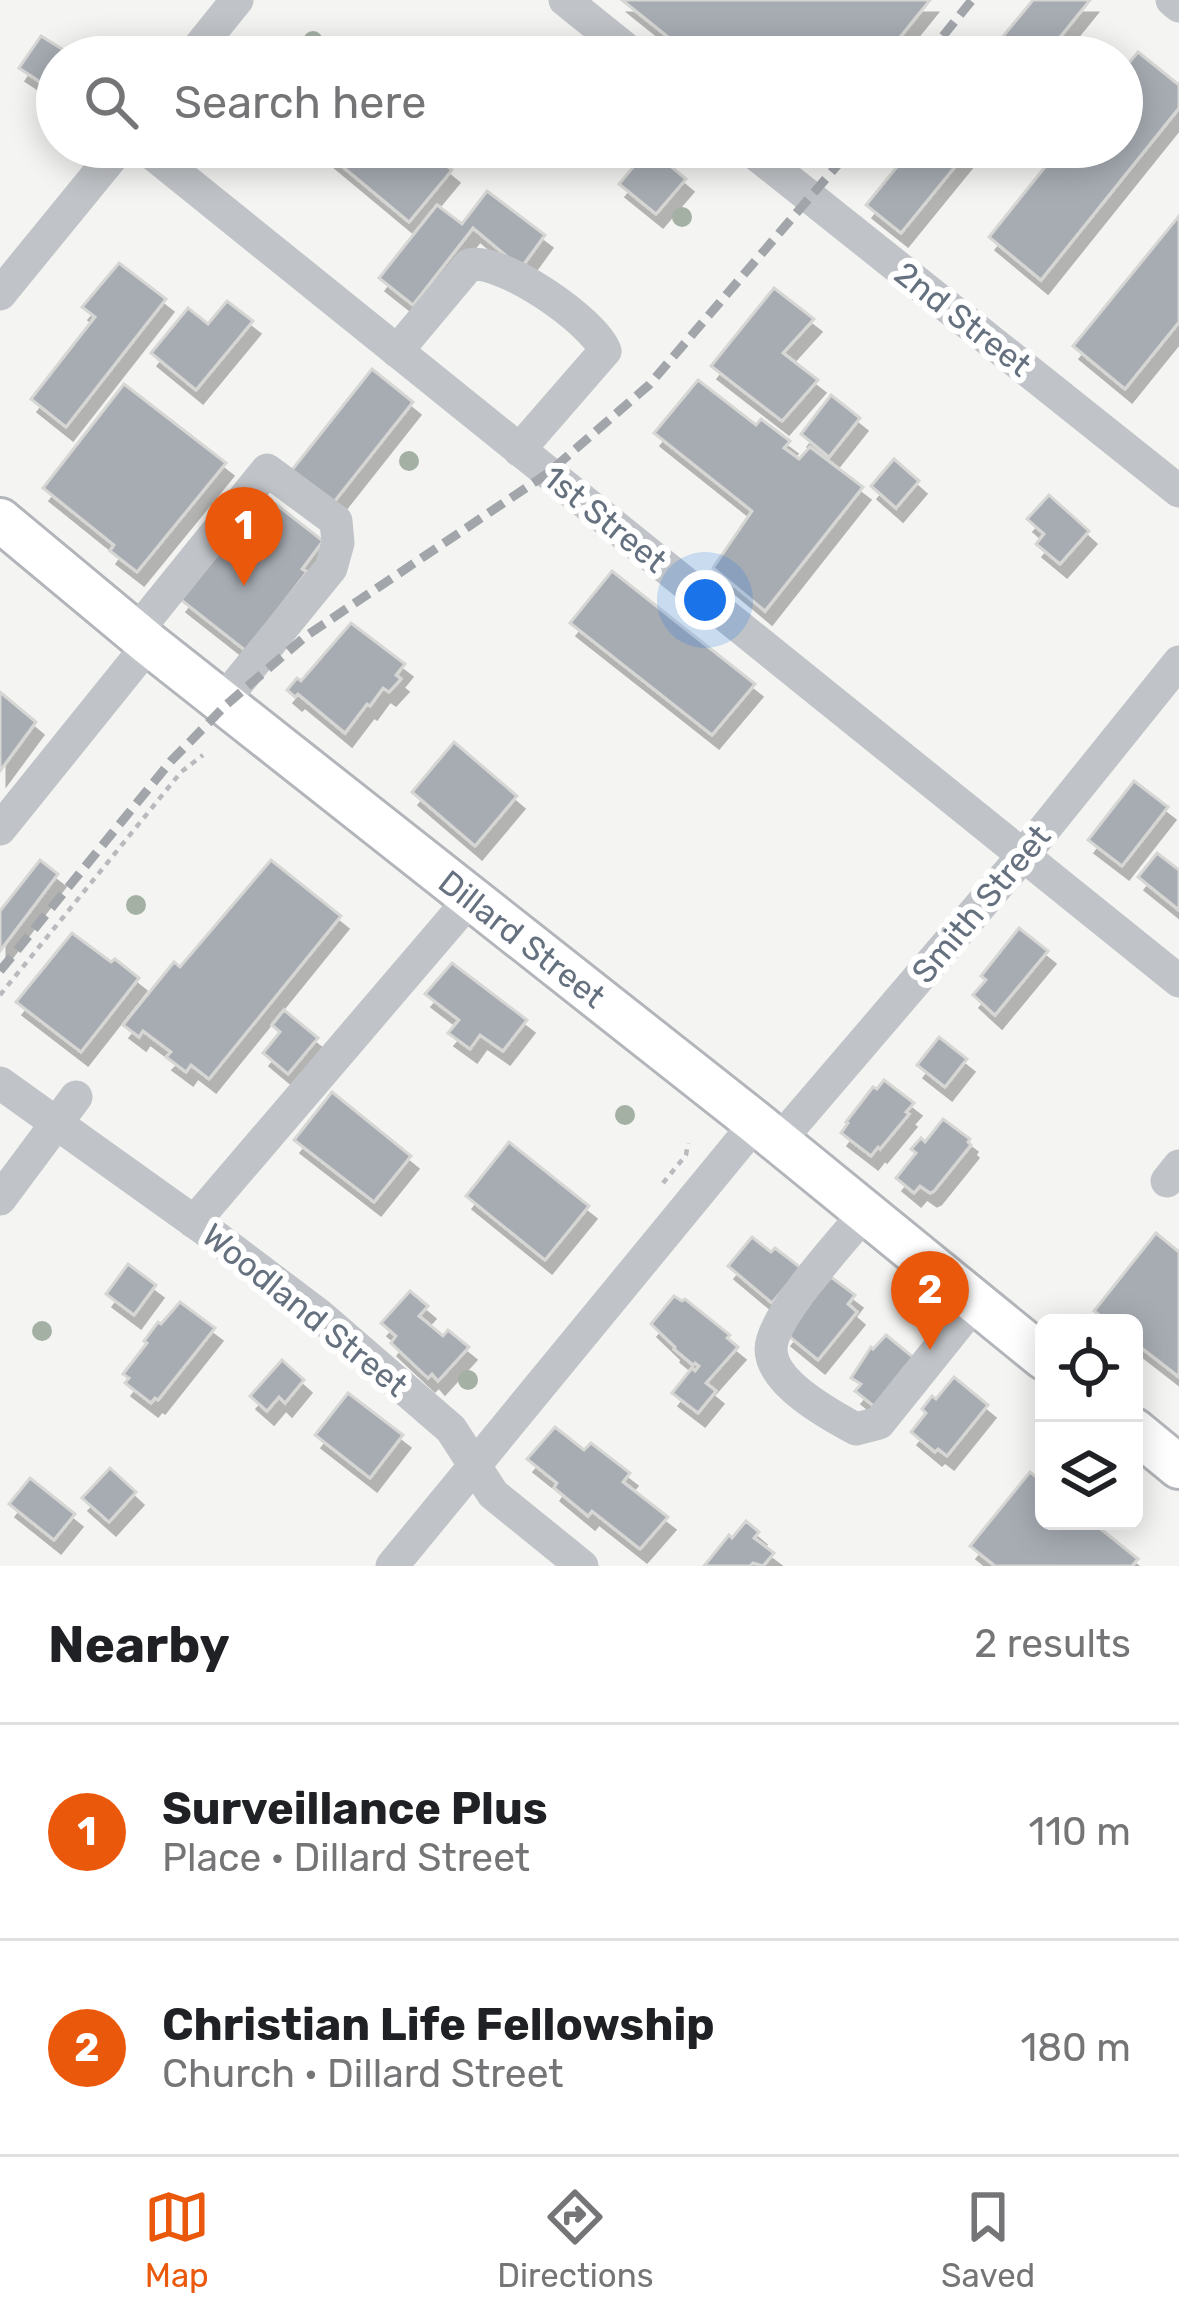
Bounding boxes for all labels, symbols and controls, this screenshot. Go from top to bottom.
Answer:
search box [36,36,1143,168]
icon: search [78,69,144,135]
text: Search here [174,76,426,129]
street label: 2nd Street [887,254,1039,384]
street label: 1st Street [535,457,675,581]
pin: 1 [205,487,283,586]
your location [675,570,735,630]
street label: Smith Street [904,817,1058,991]
street label: Dillard Street [431,862,613,1016]
street label: Woodland Street [195,1215,416,1405]
pin: 2 [891,1251,969,1350]
map controls [1035,1314,1143,1530]
button: locate [1035,1314,1143,1422]
button: layers [1035,1422,1143,1530]
text: Nearby [48,1614,230,1675]
text: 2 results [974,1621,1131,1667]
text: Surveillance Plus [162,1782,548,1835]
text: 1 [77,1809,97,1855]
text: 110 m [1029,1809,1131,1855]
text: Place · Dillard Street [162,1835,530,1881]
text: Christian Life Fellowship [162,1998,715,2051]
text: 2 [74,2025,100,2071]
text: 180 m [1021,2025,1131,2071]
text: Church · Dillard Street [162,2051,564,2097]
tab: Map [144,2184,210,2295]
tab: Directions [497,2184,654,2295]
tab: Saved [941,2184,1035,2295]

